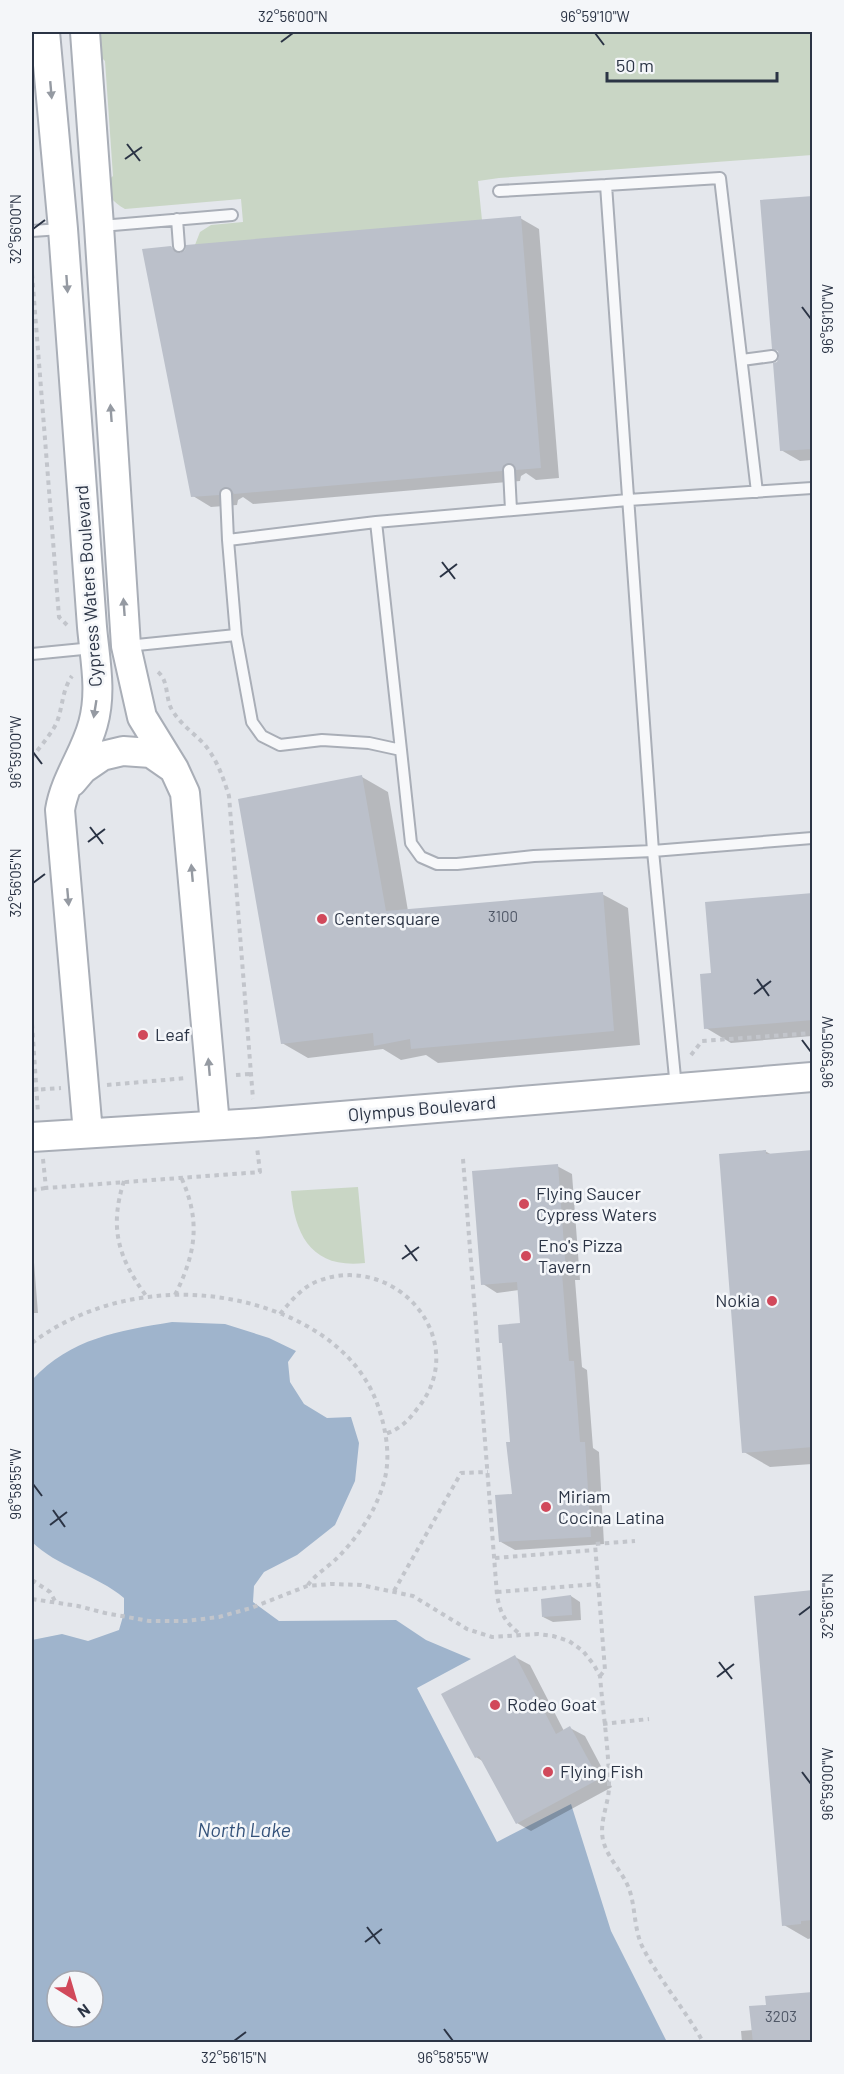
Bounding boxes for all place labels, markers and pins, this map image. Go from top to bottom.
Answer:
place label: Centersquare [334,907,440,929]
marker: Centersquare [315,912,329,926]
place label: Leaf [155,1023,190,1045]
marker: Leaf [136,1028,150,1042]
place label: Flying Saucer Cypress Waters [536,1182,657,1225]
marker: Flying Saucer Cypress Waters [517,1197,531,1211]
place label: Eno's Pizza Tavern [538,1234,623,1277]
marker: Eno's Pizza Tavern [519,1249,533,1263]
place label: Nokia [715,1289,760,1311]
marker: Nokia [765,1294,779,1308]
place label: Miriam Cocina Latina [558,1485,665,1528]
marker: Miriam Cocina Latina [539,1500,553,1514]
place label: Rodeo Goat [507,1693,597,1715]
marker: Rodeo Goat [488,1698,502,1712]
place label: Flying Fish [560,1760,643,1782]
marker: Flying Fish [541,1765,555,1779]

